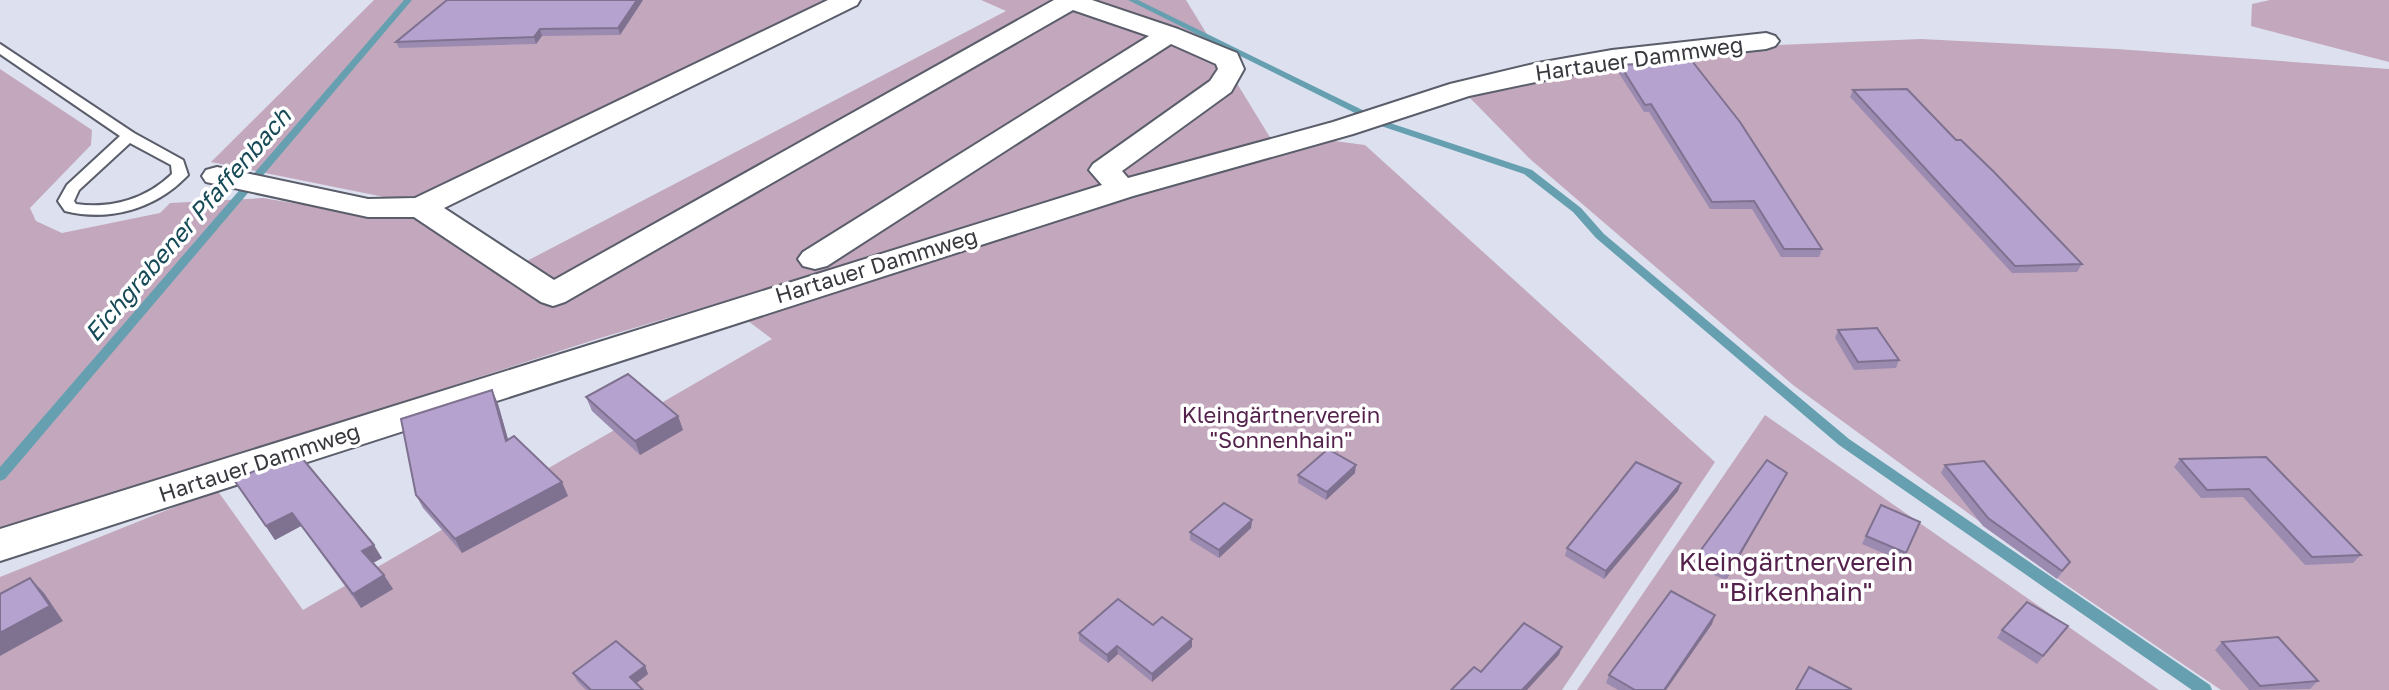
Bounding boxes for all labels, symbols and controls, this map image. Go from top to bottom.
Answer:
street label: Hartauer Dammweg [1533,30,1745,86]
water label: Eichgrabener Pfaffenbach [78,101,298,347]
street label: Hartauer Dammweg [772,221,980,309]
park label: Kleingärtnerverein "Sonnenhain" [1182,401,1380,453]
street label: Hartauer Dammweg [155,417,363,507]
park label: Kleingärtnerverein "Birkenhain" [1679,546,1913,607]

